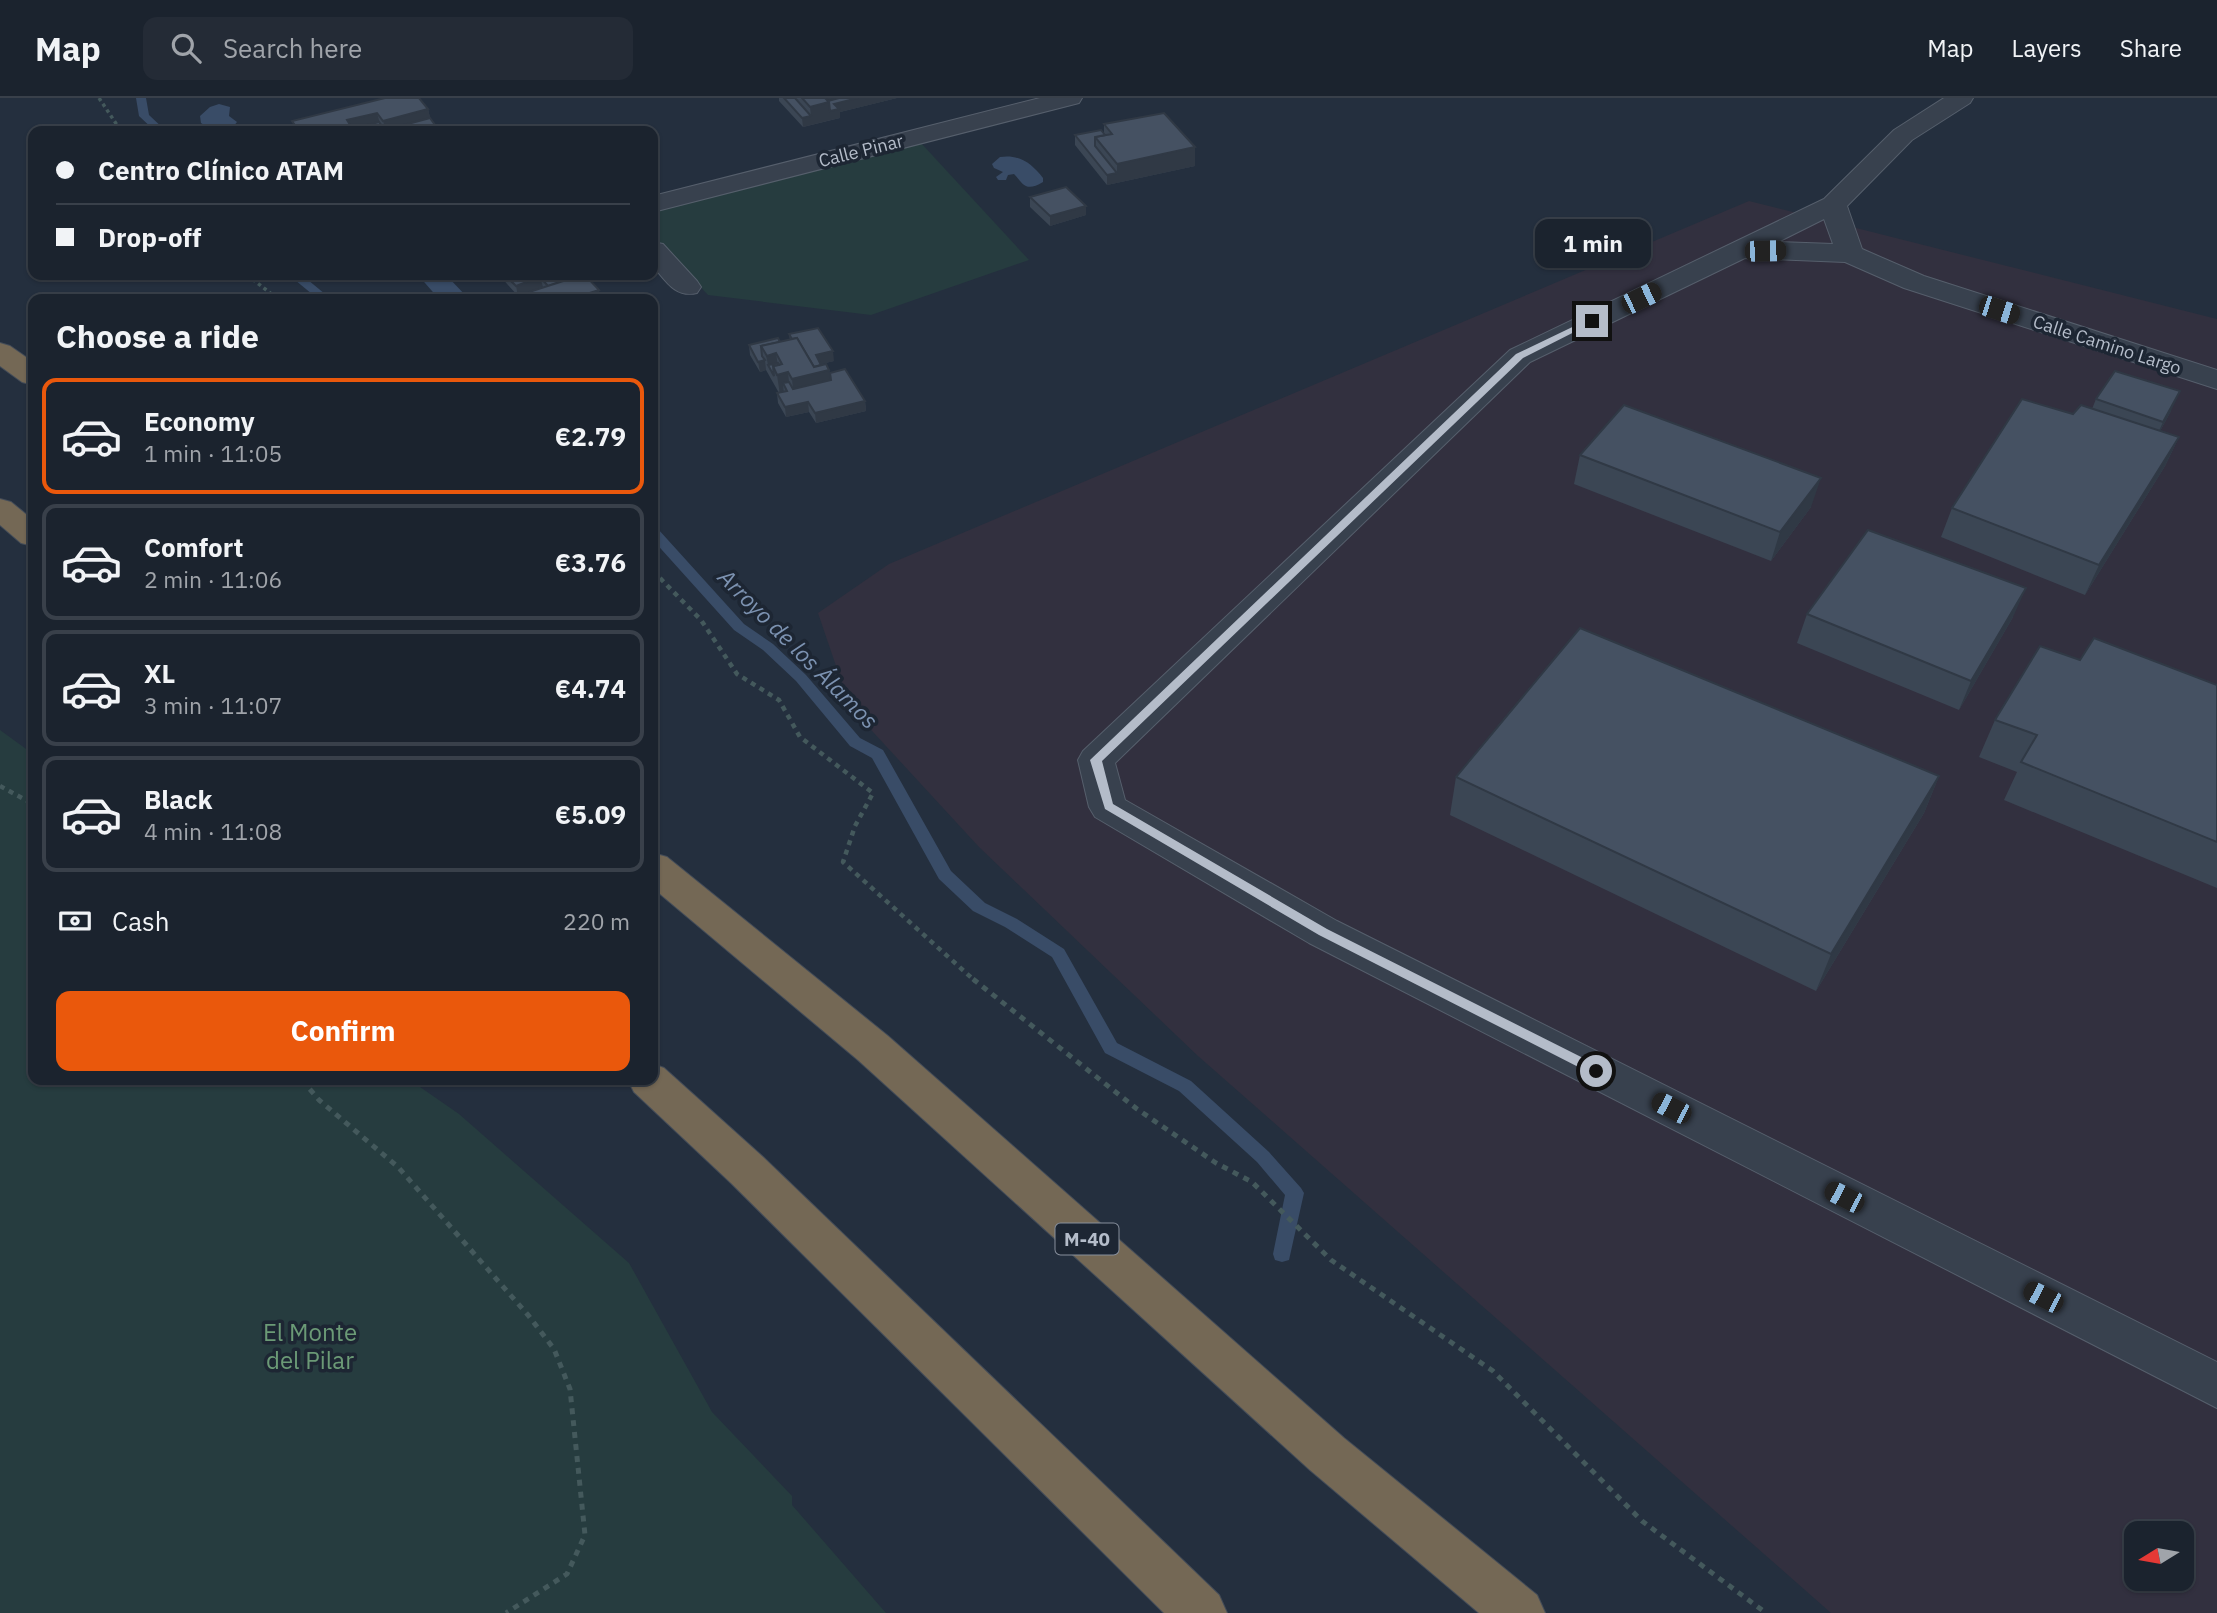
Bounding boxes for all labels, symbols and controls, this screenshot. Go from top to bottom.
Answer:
search box [143,17,633,80]
text: Map [35,27,101,70]
icon: search [167,29,205,67]
text: Search here [223,31,362,65]
text: Map [1927,32,1974,64]
text: Layers [2012,32,2082,64]
text: Share [2120,32,2182,64]
street label: Calle Pinar [816,129,906,172]
text: Centro Clínico ATAM [98,153,344,187]
text: Drop-off [98,220,201,254]
callout: 1 min [1534,220,1650,268]
text: 1 min [1563,228,1623,258]
car [1744,240,1787,262]
car [1618,279,1665,317]
car [1976,294,2023,326]
route end [1576,305,1608,337]
street label: Calle Camino Largo [2030,310,2184,379]
text: Choose a ride [56,315,259,357]
text: Economy [144,404,255,438]
icon: car [60,405,123,468]
text: €2.79 [555,419,626,453]
text: 1 min · 11:05 [144,438,282,468]
text: Comfort [144,530,243,564]
icon: car [60,531,123,594]
text: €3.76 [555,545,626,579]
water label: Arroyo de los Álamos [712,561,885,735]
text: 2 min · 11:06 [144,564,282,594]
text: XL [144,656,175,690]
icon: car [60,657,123,720]
text: €4.74 [555,671,626,705]
text: 3 min · 11:07 [144,690,282,720]
text: Black [144,782,212,816]
icon: car [60,783,123,846]
text: €5.09 [555,797,626,831]
text: 4 min · 11:08 [144,816,282,846]
icon: cash [56,902,94,940]
text: Cash [112,904,169,938]
text: 220 m [563,906,630,936]
button: Confirm [56,991,630,1071]
route start [1580,1055,1612,1087]
car [1648,1089,1695,1127]
car [1821,1178,1868,1216]
road number: M-40 [1056,1224,1118,1254]
car [2020,1278,2067,1316]
park label: El Monte del Pilar [263,1316,357,1376]
north arrow [2124,1521,2194,1591]
map controls [2124,1521,2194,1591]

